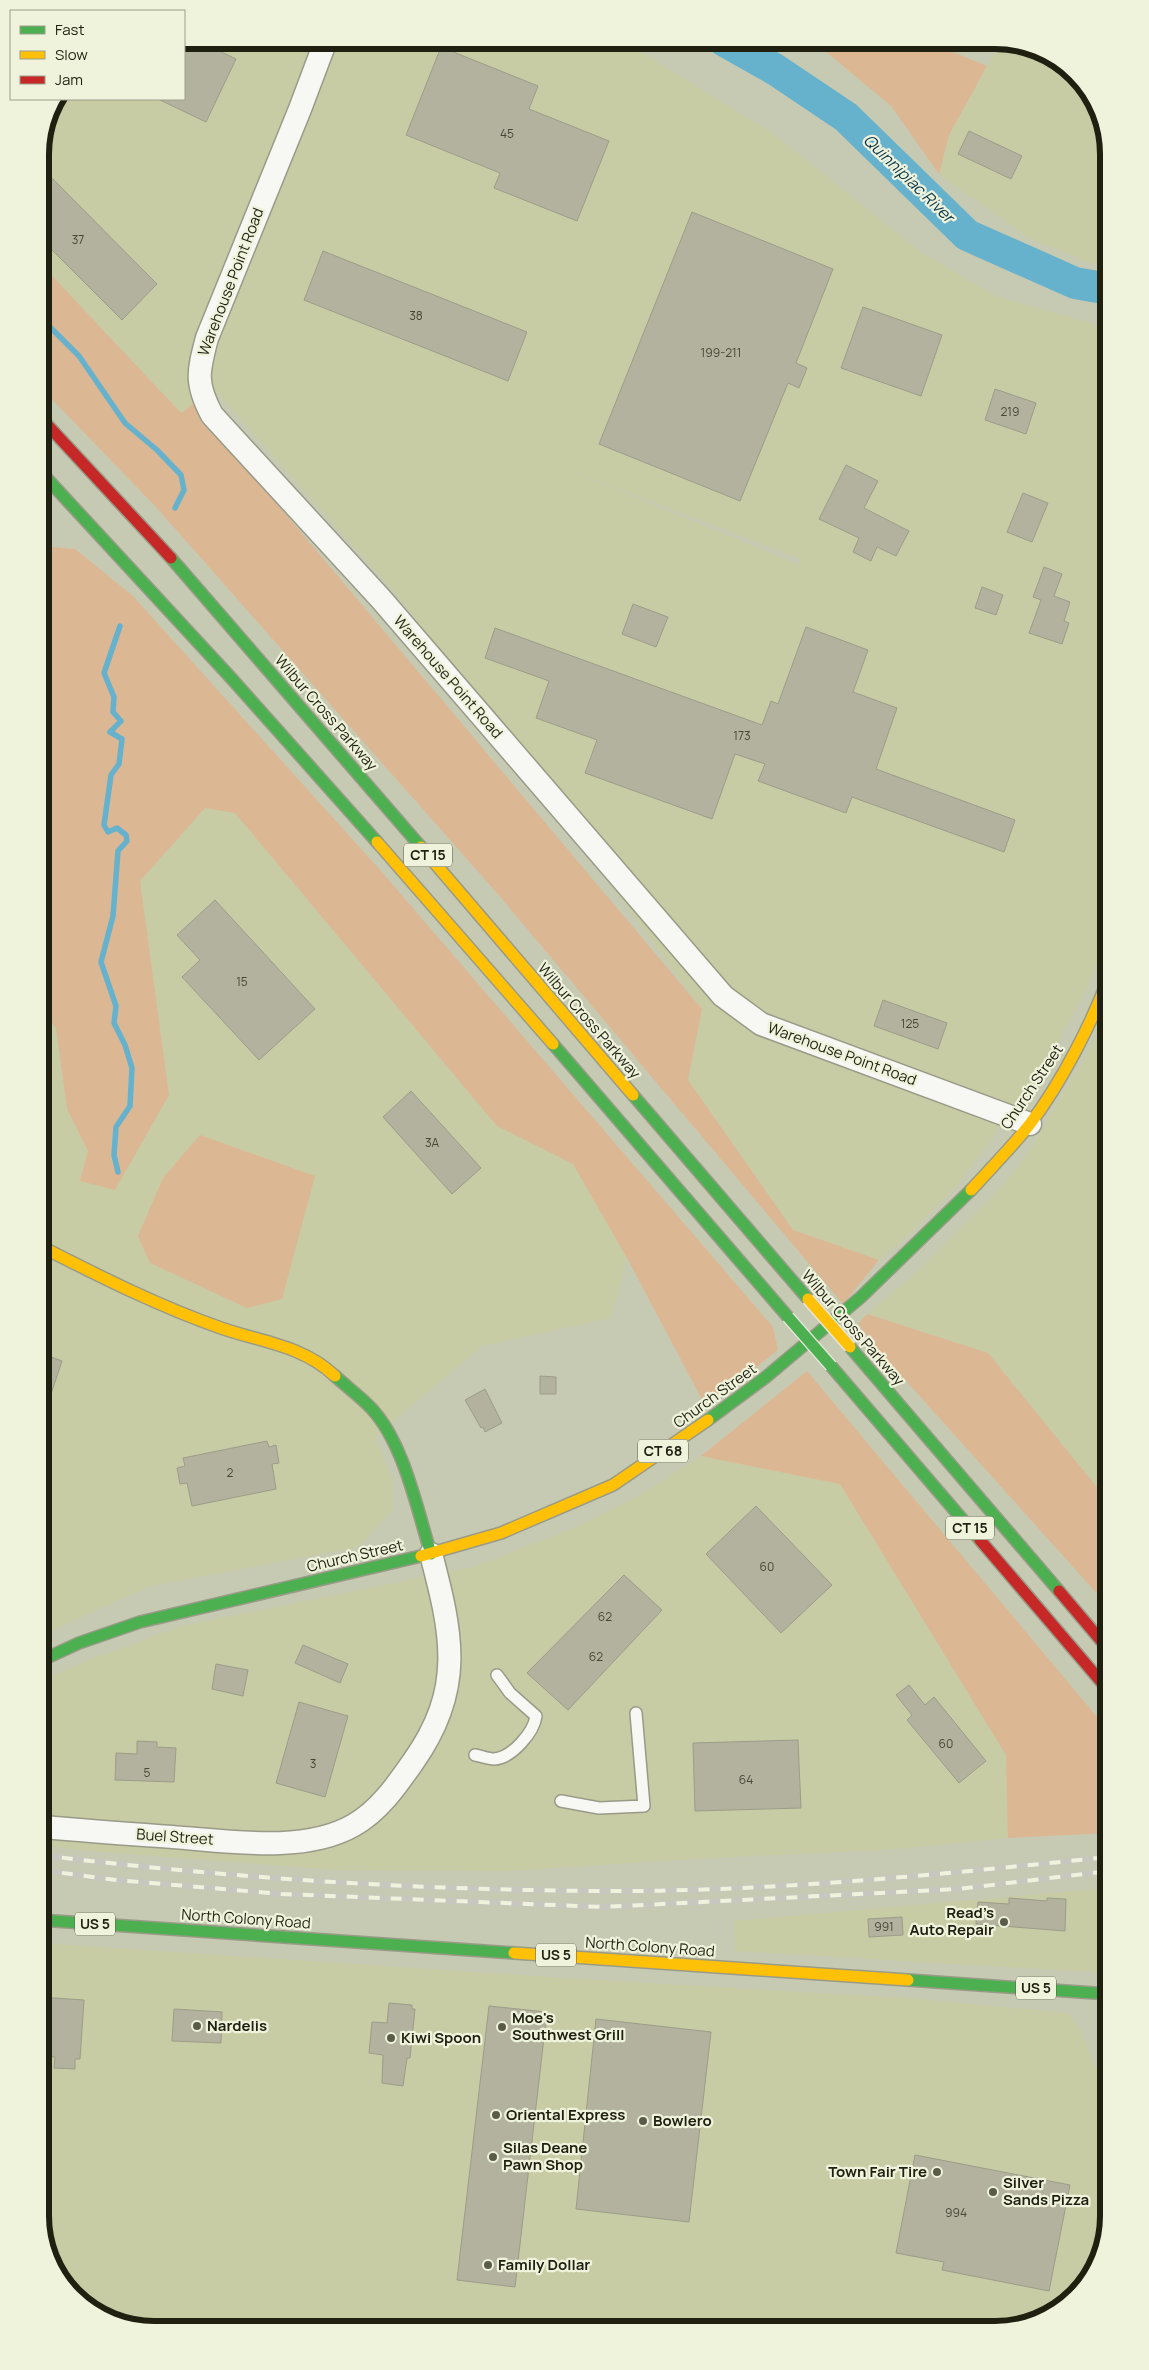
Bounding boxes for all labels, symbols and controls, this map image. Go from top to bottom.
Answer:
legend [10,10,185,100]
text: Fast [55,19,84,40]
text: Slow [55,44,88,65]
text: Jam [55,69,83,90]
house number: 45 [500,125,514,142]
water label: Quinnipiac River [859,129,961,229]
street label: Warehouse Point Road [193,205,268,359]
house number: 37 [72,231,84,248]
house number: 38 [409,307,423,324]
house number: 199-211 [701,344,741,361]
house number: 219 [1001,403,1019,420]
street label: Warehouse Point Road [389,611,508,743]
street label: Wilbur Cross Parkway [270,650,383,775]
house number: 173 [733,727,751,744]
road number: CT 15 [404,844,452,866]
street label: Wilbur Cross Parkway [533,958,646,1083]
house number: 15 [236,973,248,990]
house number: 125 [901,1015,919,1032]
street label: Warehouse Point Road [765,1017,919,1090]
street label: Church Street [995,1040,1068,1133]
house number: 3A [425,1134,440,1151]
street label: Wilbur Cross Parkway [797,1265,910,1390]
street label: Church Street [669,1358,761,1433]
road number: CT 68 [638,1440,688,1462]
house number: 2 [227,1464,234,1481]
road number: CT 15 [946,1516,994,1540]
street label: Church Street [305,1534,405,1577]
house number: 60 [760,1558,774,1575]
house number: 62 [598,1608,612,1625]
house number: 62 [589,1648,603,1665]
house number: 60 [939,1735,953,1752]
house number: 3 [310,1755,316,1772]
house number: 5 [144,1764,151,1781]
house number: 64 [739,1771,753,1788]
street label: Buel Street [136,1823,214,1850]
place label: Read’s Auto Repair [909,1902,994,1940]
street label: North Colony Road [181,1904,311,1933]
road number: US 5 [75,1912,115,1936]
marker: Read’s Auto Repair [998,1916,1010,1928]
house number: 991 [874,1918,894,1935]
street label: North Colony Road [585,1932,715,1961]
road number: US 5 [536,1944,576,1966]
road number: US 5 [1016,1976,1056,2000]
place label: Moe's Southwest Grill [512,2007,624,2045]
place label: Nardelis [207,2015,267,2036]
marker: Nardelis [191,2020,203,2032]
marker: Moe's Southwest Grill [496,2021,508,2033]
place label: Kiwi Spoon [401,2027,481,2048]
marker: Kiwi Spoon [385,2032,397,2044]
place label: Oriental Express [506,2104,625,2125]
marker: Oriental Express [490,2109,502,2121]
place label: Bowlero [653,2110,712,2131]
marker: Bowlero [637,2115,649,2127]
place label: Silas Deane Pawn Shop [503,2137,587,2175]
marker: Silas Deane Pawn Shop [487,2151,499,2163]
place label: Town Fair Tire [828,2161,927,2182]
marker: Town Fair Tire [931,2166,943,2178]
place label: Silver Sands Pizza [1003,2172,1089,2210]
marker: Silver Sands Pizza [987,2186,999,2198]
house number: 994 [945,2204,967,2221]
place label: Family Dollar [498,2254,590,2275]
marker: Family Dollar [482,2259,494,2271]

